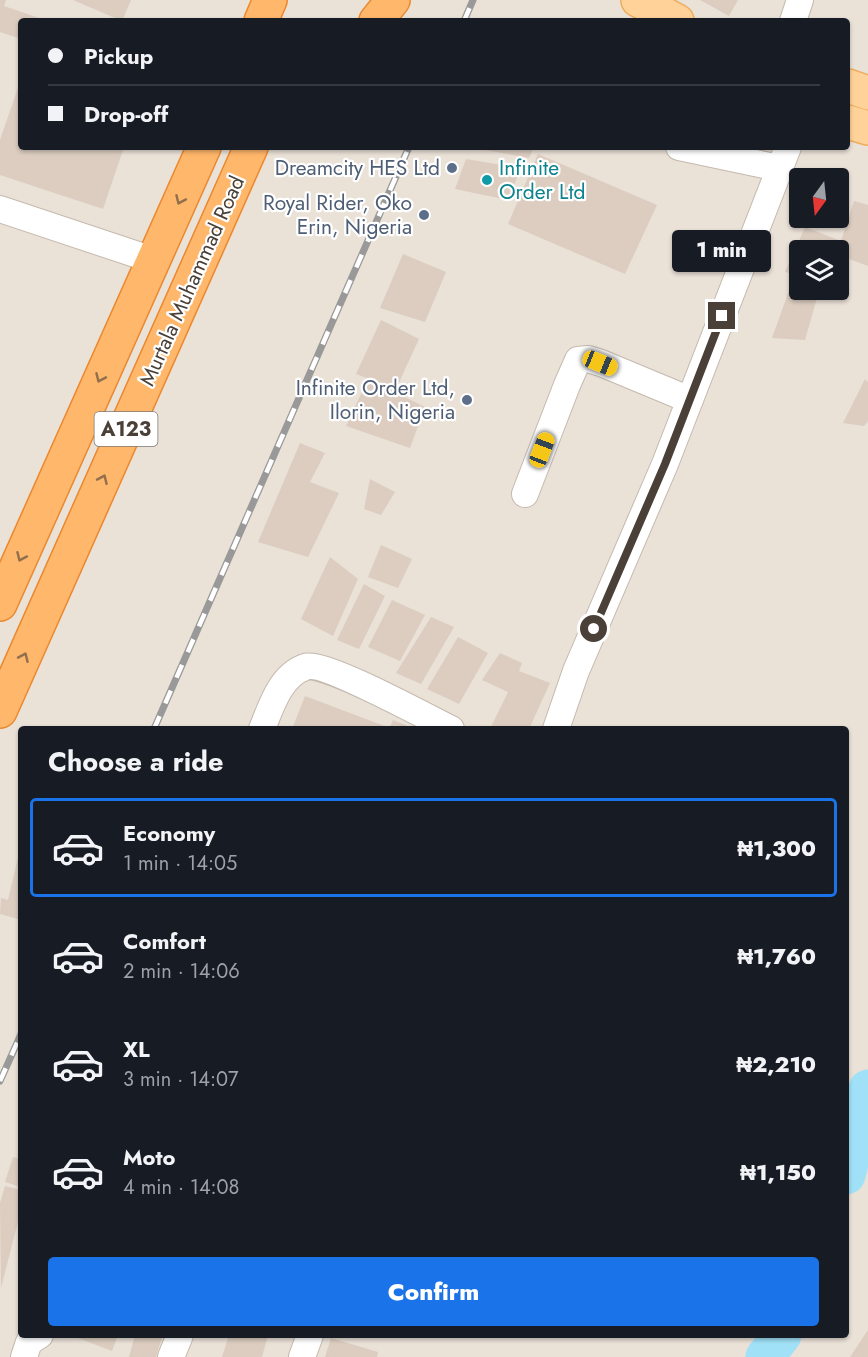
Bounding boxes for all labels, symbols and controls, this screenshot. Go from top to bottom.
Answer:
text: Pickup [84,40,153,72]
text: Drop-off [84,98,168,130]
place label: Dreamcity HES Ltd [275,153,440,183]
place label: Infinite Order Ltd [499,153,586,207]
marker: Dreamcity HES Ltd [445,161,459,175]
north arrow [789,168,849,228]
map controls [789,168,849,300]
street label: Murtala Muhammad Road [132,171,252,391]
marker: Infinite Order Ltd [480,173,494,187]
place label: Royal Rider, Oko Erin, Nigeria [263,188,412,242]
one-way arrow [175,194,187,205]
marker: Royal Rider, Oko Erin, Nigeria [417,208,431,222]
callout: 1 min [672,229,771,271]
text: 1 min [696,236,747,265]
button: layers [789,240,849,300]
route end [708,302,735,329]
car [580,348,620,378]
one-way arrow [96,372,108,383]
place label: Infinite Order Ltd, Ilorin, Nigeria [296,373,455,427]
marker: Infinite Order Ltd, Ilorin, Nigeria [460,393,474,407]
road number: A123 [94,412,158,446]
car [527,430,557,470]
one-way arrow [96,475,108,486]
one-way arrow [16,550,28,561]
route start [580,615,607,642]
one-way arrow [17,653,29,664]
text: Choose a ride [48,742,223,781]
text: Economy [123,817,215,849]
icon: car [51,821,105,875]
text: ₦1,300 [737,832,816,864]
text: 1 min · 14:05 [123,849,237,878]
text: Comfort [123,925,206,957]
icon: car [51,929,105,983]
text: ₦1,760 [737,940,816,972]
text: 2 min · 14:06 [123,957,240,986]
text: XL [123,1033,150,1065]
icon: car [51,1037,105,1091]
text: ₦2,210 [736,1048,816,1080]
text: 3 min · 14:07 [123,1065,238,1094]
text: Moto [123,1141,176,1173]
icon: car [51,1145,105,1199]
text: ₦1,150 [740,1156,816,1188]
text: 4 min · 14:08 [123,1173,240,1202]
button: Confirm [48,1257,819,1326]

